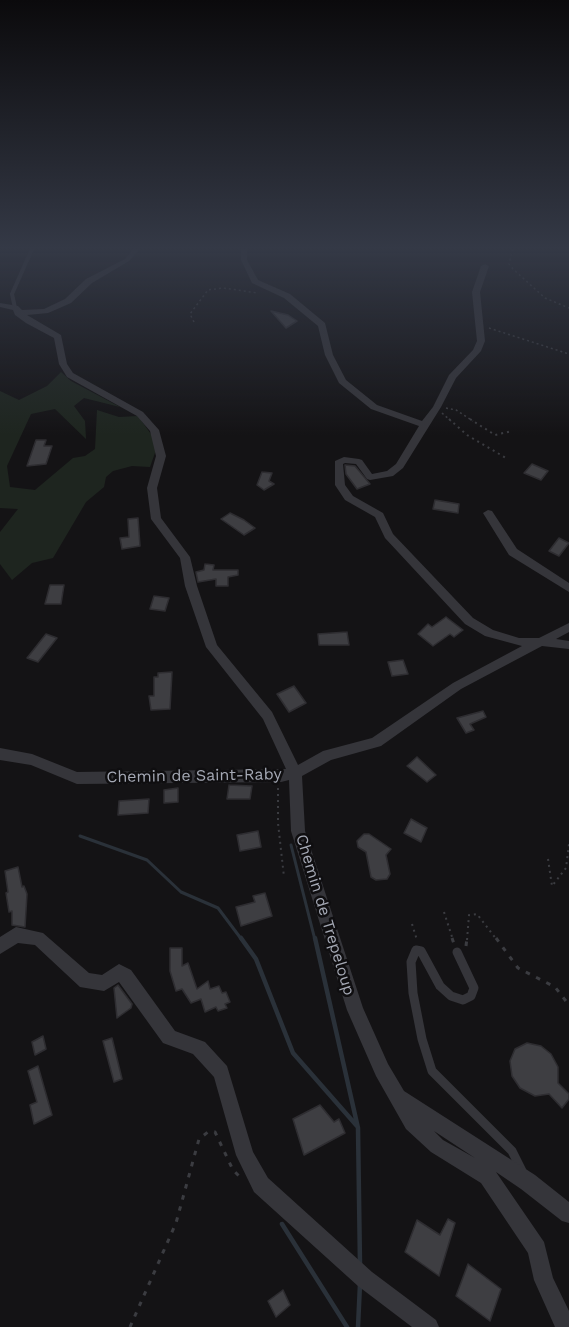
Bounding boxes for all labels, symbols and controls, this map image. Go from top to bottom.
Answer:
street label: Chemin de Saint-Raby [106,765,282,787]
street label: Chemin de Trepeloup [291,832,359,998]

